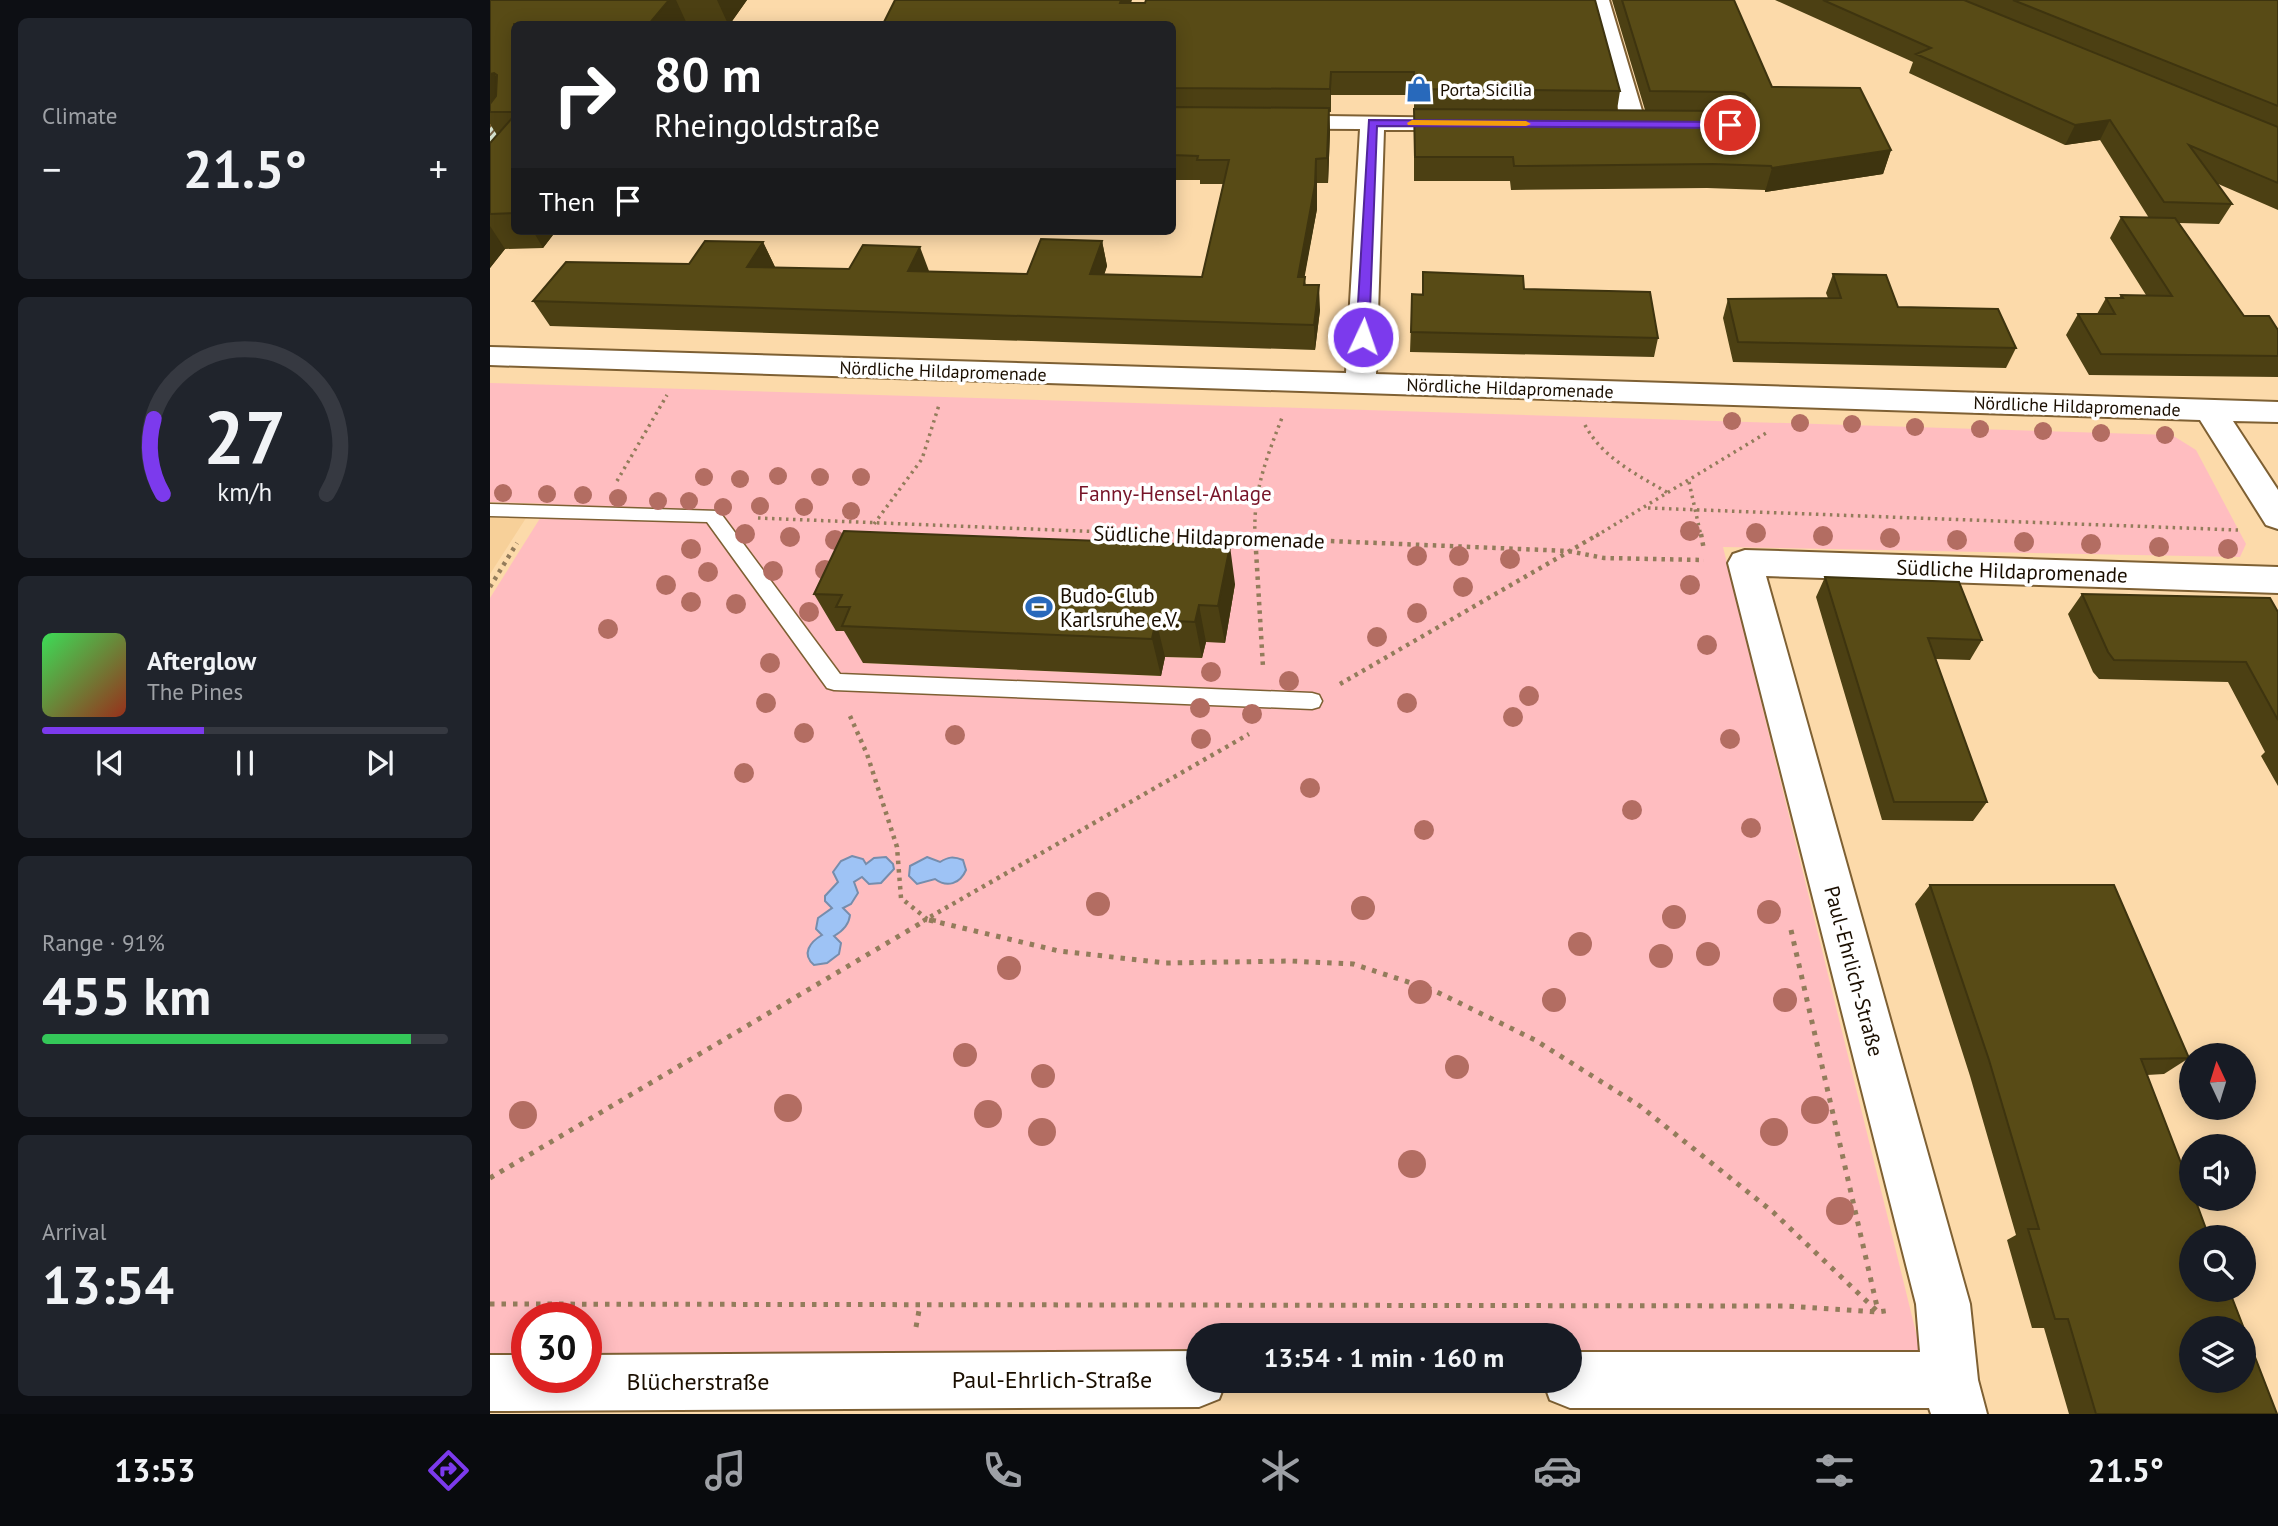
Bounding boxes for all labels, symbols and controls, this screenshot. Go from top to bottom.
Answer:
text: 80 m [654,42,761,106]
icon: right [539,49,630,140]
shop icon: Porta Sicilia [1404,74,1434,104]
place label: Porta Sicilia [1440,78,1532,101]
pin [1700,95,1760,155]
text: Climate [42,101,117,130]
text: Rheingoldstraße [654,104,880,146]
icon: arrive [1711,106,1749,144]
text: 21.5° [183,135,307,202]
text: − [42,144,61,193]
text: + [429,144,448,193]
icon: arrive [609,182,647,220]
text: Then [539,185,595,218]
position arrow [1326,300,1400,374]
street label: Nördliche Hildapromenade [839,356,1047,386]
street label: Nördliche Hildapromenade [1406,373,1614,403]
text: 27 [204,390,286,484]
street label: Nördliche Hildapromenade [1973,391,2181,421]
text: km/h [218,476,272,508]
park label: Fanny-Hensel-Anlage [1078,480,1272,507]
street label: Südliche Hildapromenade [1093,519,1325,555]
street label: Südliche Hildapromenade [1896,553,2128,589]
place label: Budo-Club Karlsruhe e.V. [1060,582,1179,633]
sports icon: Budo-Club Karlsruhe e.V. [1024,592,1054,622]
text: Afterglow [147,644,256,677]
text: The Pines [147,677,243,706]
icon: previous [91,744,129,782]
icon: pause [226,744,264,782]
icon: next [361,744,399,782]
street label: Paul-Ehrlich-Straße [1818,883,1890,1059]
text: Range · 91% [42,928,165,957]
text: 455 km [42,962,211,1029]
north arrow [2179,1043,2256,1120]
map controls [2179,1043,2256,1393]
button: sound [2179,1134,2256,1211]
text: Arrival [42,1217,106,1246]
button: search [2179,1225,2256,1302]
text: 13:54 [42,1251,174,1318]
speed limit sign: 30 [511,1302,602,1393]
button: layers [2179,1316,2256,1393]
text: 13:54 · 1 min · 160 m [1264,1341,1504,1374]
street label: Paul-Ehrlich-Straße [952,1364,1152,1395]
street label: Blücherstraße [627,1366,769,1397]
icon: directions [424,1446,473,1495]
icon: music [701,1446,750,1495]
icon: phone [978,1446,1027,1495]
icon: climate [1256,1446,1305,1495]
icon: car [1533,1446,1582,1495]
icon: filters [1810,1446,1859,1495]
text: 13:53 [114,1449,195,1491]
text: 21.5° [2088,1449,2164,1491]

